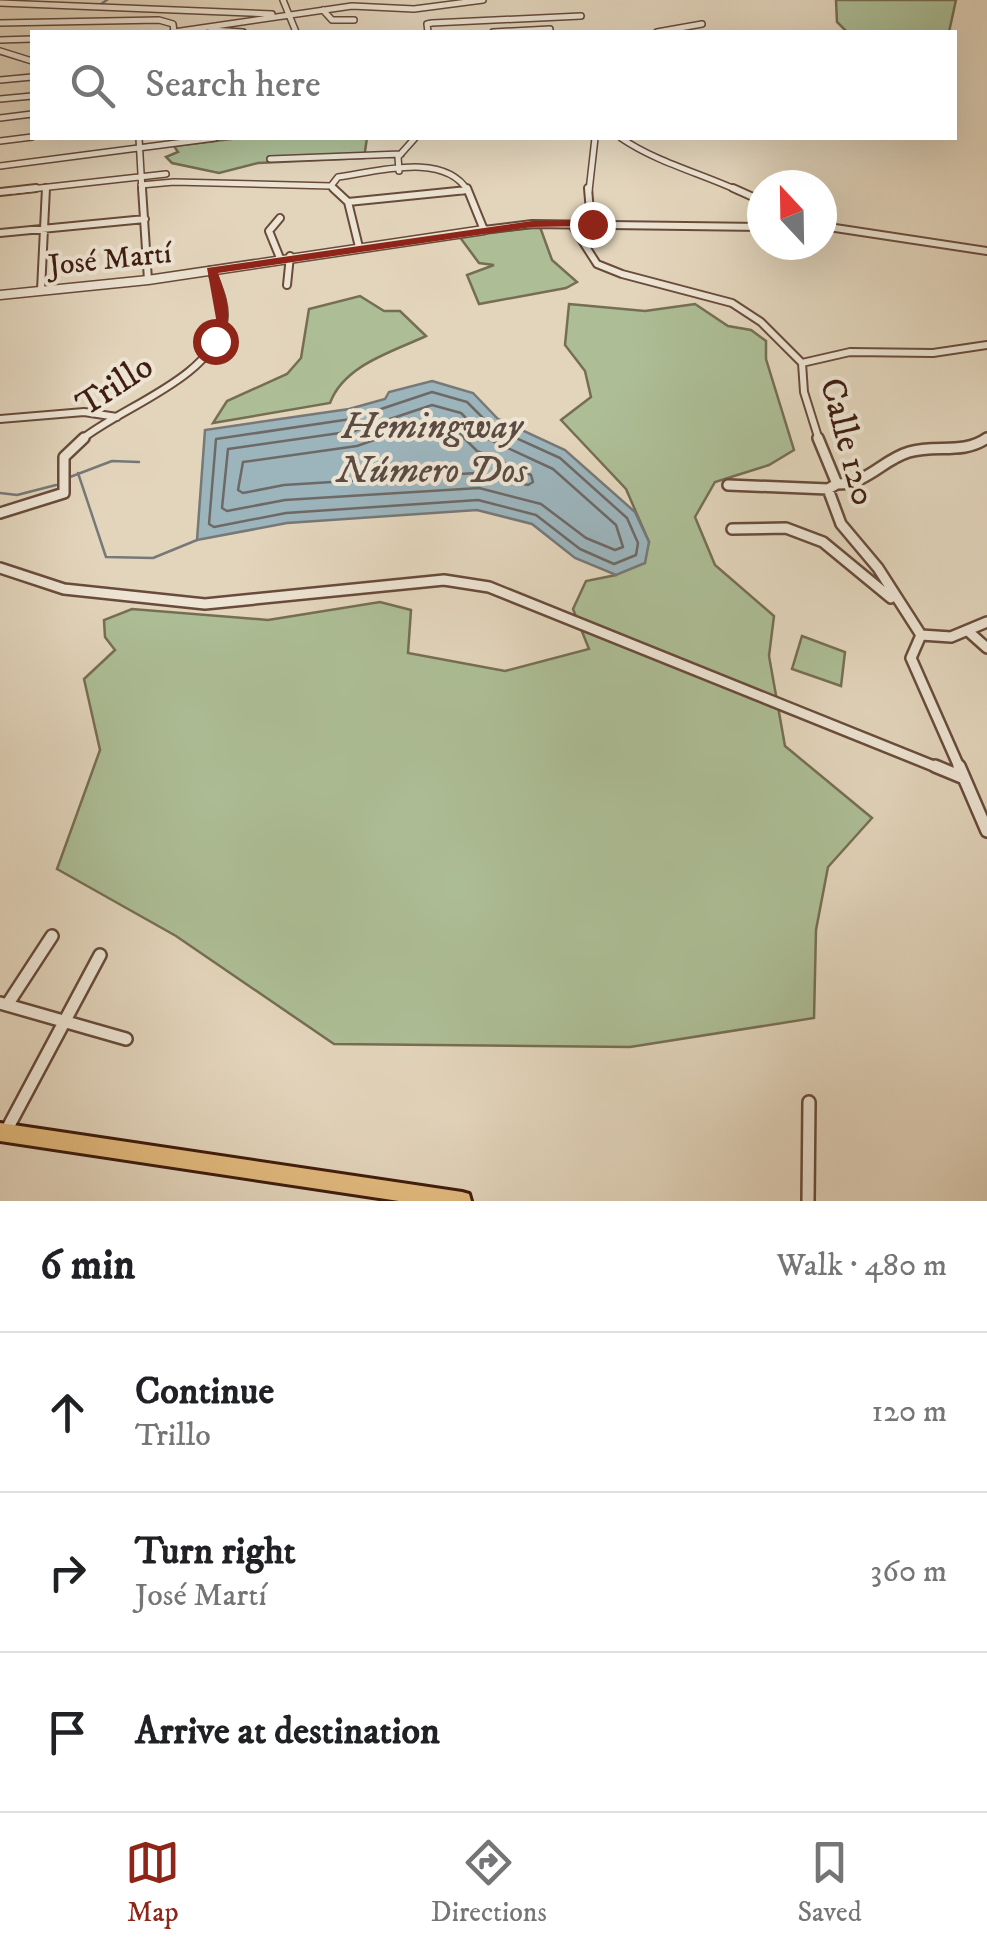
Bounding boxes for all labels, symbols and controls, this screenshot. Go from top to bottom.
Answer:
search box [30,30,957,140]
icon: search [65,58,120,113]
text: Search here [145,61,321,109]
north arrow [747,170,837,260]
route end [570,202,616,248]
street label: José Martí [44,235,175,285]
route start [193,319,239,365]
street label: Trillo [68,345,162,427]
street label: Calle 120 [809,374,885,510]
water label: Hemingway Número Dos [335,403,528,495]
text: 6 min [40,1240,135,1292]
text: Walk · 480 m [777,1246,947,1286]
text: Continue [135,1368,274,1416]
icon: ahead [40,1385,95,1440]
text: 120 m [871,1392,947,1432]
text: Trillo [135,1416,211,1456]
text: Turn right [135,1528,296,1576]
icon: right [40,1545,95,1600]
text: 360 m [870,1552,947,1592]
text: José Martí [135,1576,267,1616]
icon: arrive [40,1705,95,1760]
text: Arrive at destination [135,1708,440,1756]
tab: Map [125,1835,180,1930]
tab: Directions [431,1835,547,1930]
tab: Saved [797,1835,862,1930]

